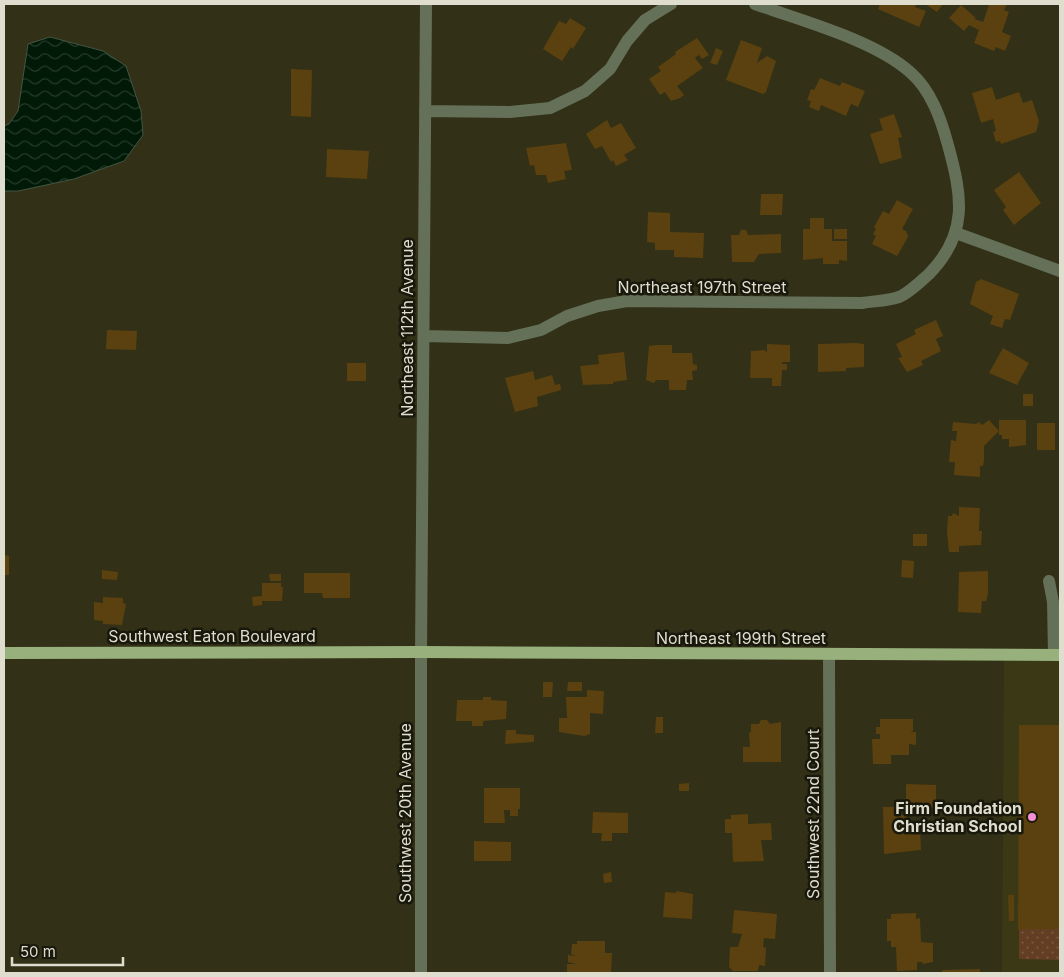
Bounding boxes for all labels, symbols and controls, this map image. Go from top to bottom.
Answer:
street label: Northeast 112th Avenue [397,239,417,417]
street label: Northeast 197th Street [618,277,786,297]
street label: Southwest Eaton Boulevard [108,626,316,646]
street label: Northeast 199th Street [656,628,826,648]
street label: Southwest 20th Avenue [395,723,415,903]
street label: Southwest 22nd Court [803,729,823,899]
place label: Firm Foundation Christian School [893,798,1022,836]
marker: Firm Foundation Christian School [1026,811,1038,823]
scale bar [12,934,124,966]
text: 50 m [20,942,56,961]

